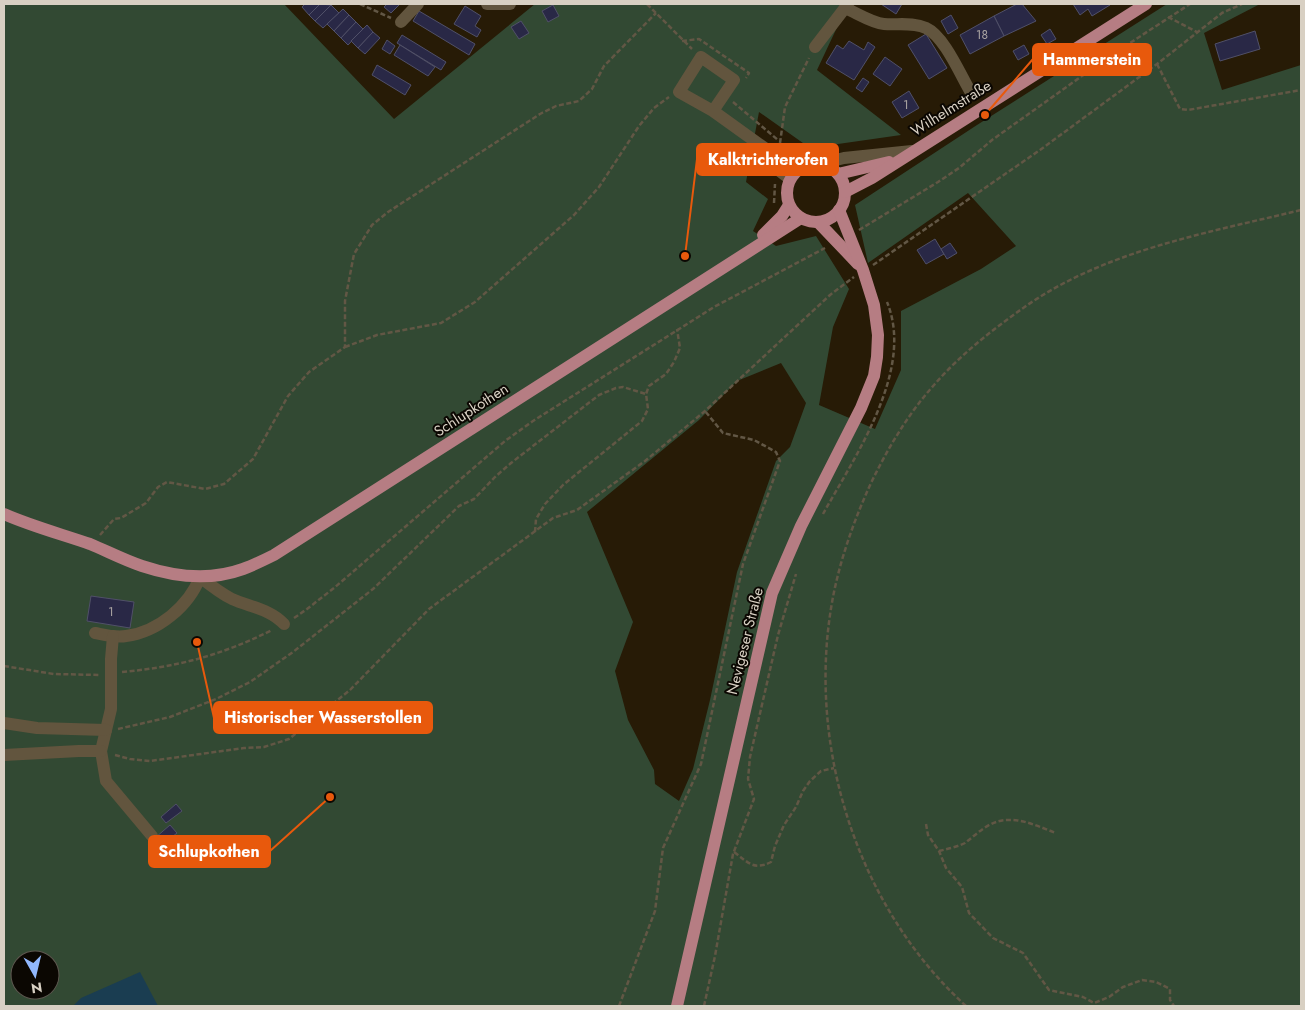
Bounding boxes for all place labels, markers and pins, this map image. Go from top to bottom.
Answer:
callout: Hammerstein [1033,44,1151,75]
callout: Kalktrichterofen [697,144,838,175]
callout: Historischer Wasserstollen [214,702,432,733]
callout: Schlupkothen [149,836,270,867]

